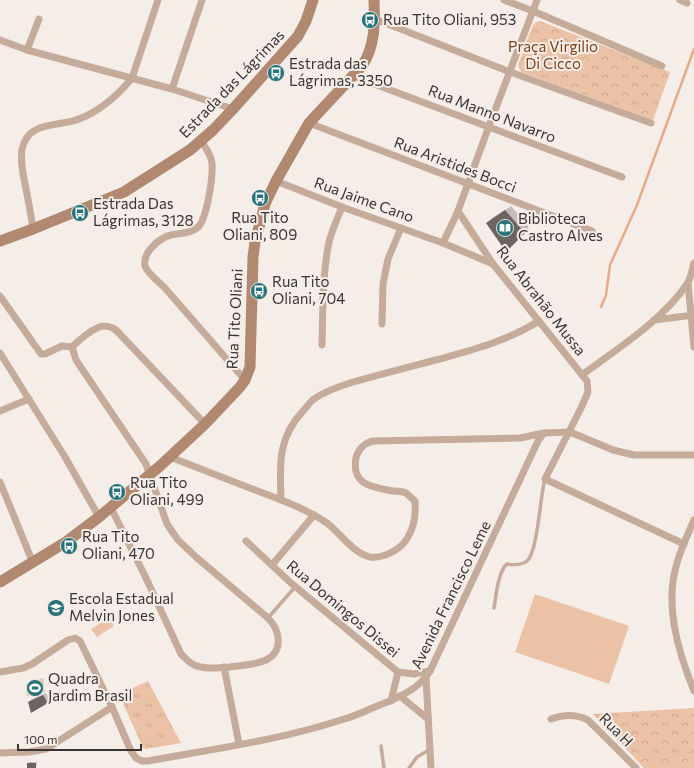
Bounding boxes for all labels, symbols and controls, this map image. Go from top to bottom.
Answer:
bus stop icon: Rua Tito Oliani, 953 [360,10,380,30]
place label: Rua Tito Oliani, 953 [383,10,516,28]
street label: Estrada das Lágrimas [175,25,288,141]
park label: Praça Virgilio Di Cicco [508,37,598,72]
place label: Estrada das Lágrimas, 3350 [289,54,393,89]
bus stop icon: Estrada das Lágrimas, 3350 [266,63,286,83]
street label: Rua Manno Navarro [426,80,559,146]
street label: Rua Aristides Bocci [392,132,519,196]
street label: Rua Jaime Cano [312,173,417,225]
bus stop icon: Rua Tito Oliani, 809 [250,188,270,208]
place label: Estrada Das Lágrimas, 3128 [93,194,194,229]
bus stop icon: Estrada Das Lágrimas, 3128 [70,203,90,223]
place label: Rua Tito Oliani, 809 [223,208,297,243]
place label: Biblioteca Castro Alves [518,209,603,244]
library icon: Biblioteca Castro Alves [495,218,515,238]
street label: Rua Abrahão Mussa [493,242,590,359]
street label: Rua Tito Oliani [222,268,246,370]
place label: Rua Tito Oliani, 704 [272,272,345,307]
bus stop icon: Rua Tito Oliani, 704 [249,281,269,301]
place label: Rua Tito Oliani, 499 [130,473,204,508]
bus stop icon: Rua Tito Oliani, 499 [107,482,127,502]
street label: Avenida Francisco Leme [406,518,494,672]
place label: Rua Tito Oliani, 470 [82,527,155,562]
bus stop icon: Rua Tito Oliani, 470 [59,536,79,556]
street label: Rua Domingos Dissei [284,556,404,661]
place label: Escola Estadual Melvin Jones [69,589,174,624]
school or university icon: Escola Estadual Melvin Jones [46,598,66,618]
place label: Quadra Jardim Brasil [48,669,132,704]
sports icon: Quadra Jardim Brasil [25,678,45,698]
street label: Rua H [596,709,637,750]
scale bar [18,726,141,752]
text: 100 m [24,732,58,746]

